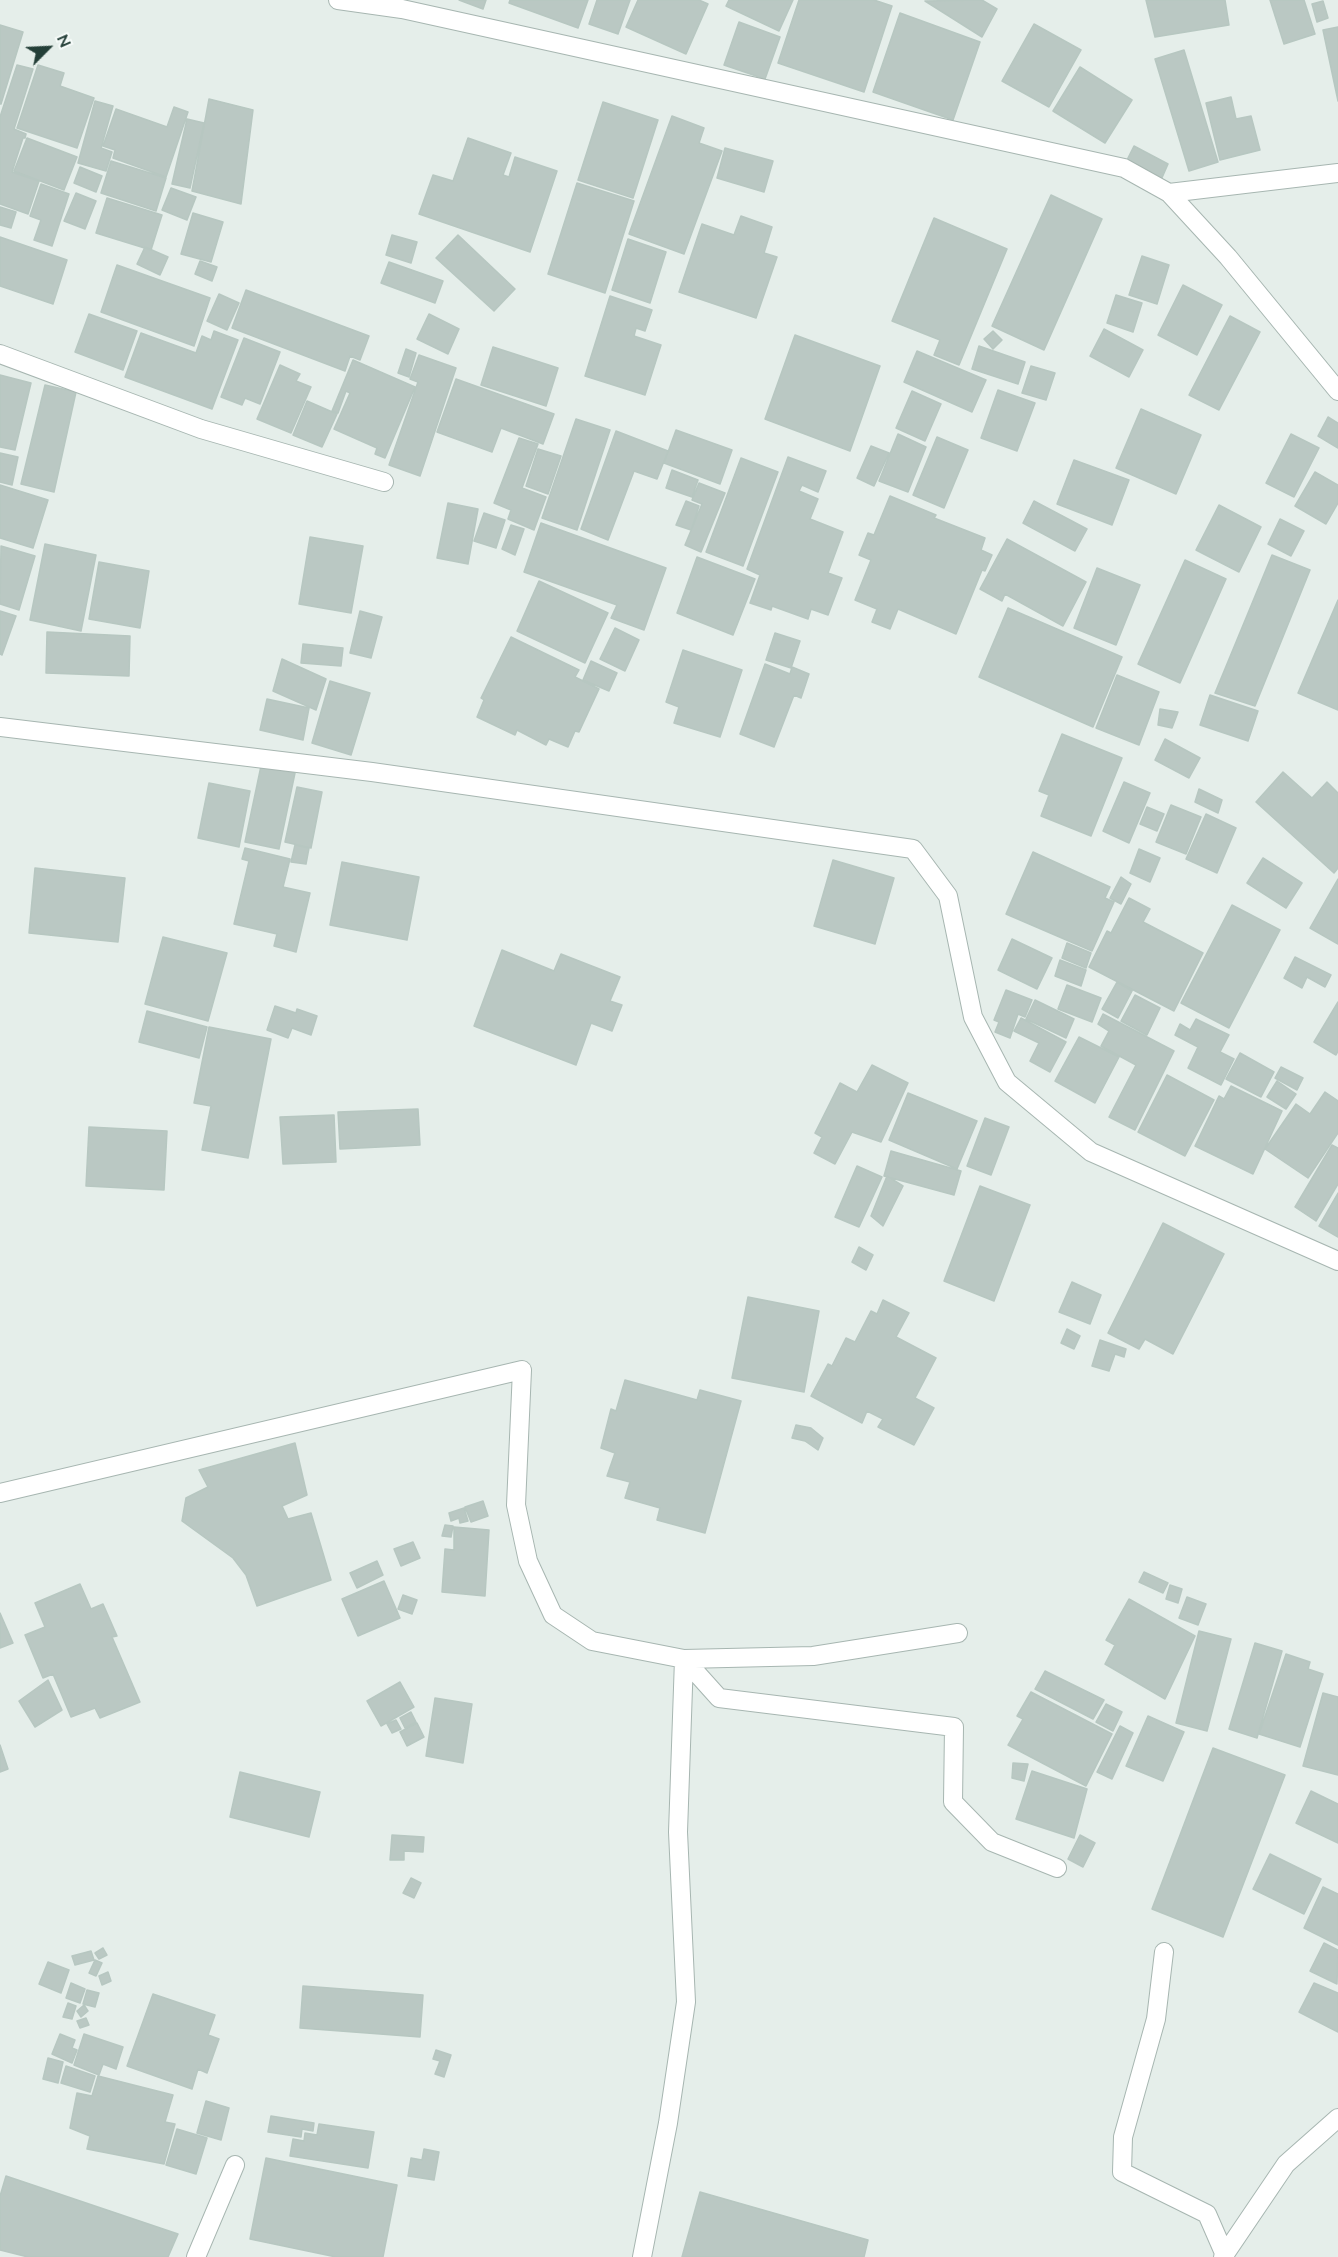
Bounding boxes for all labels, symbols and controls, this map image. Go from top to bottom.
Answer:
north arrow [18,18,78,78]
text: N [53,31,76,50]

